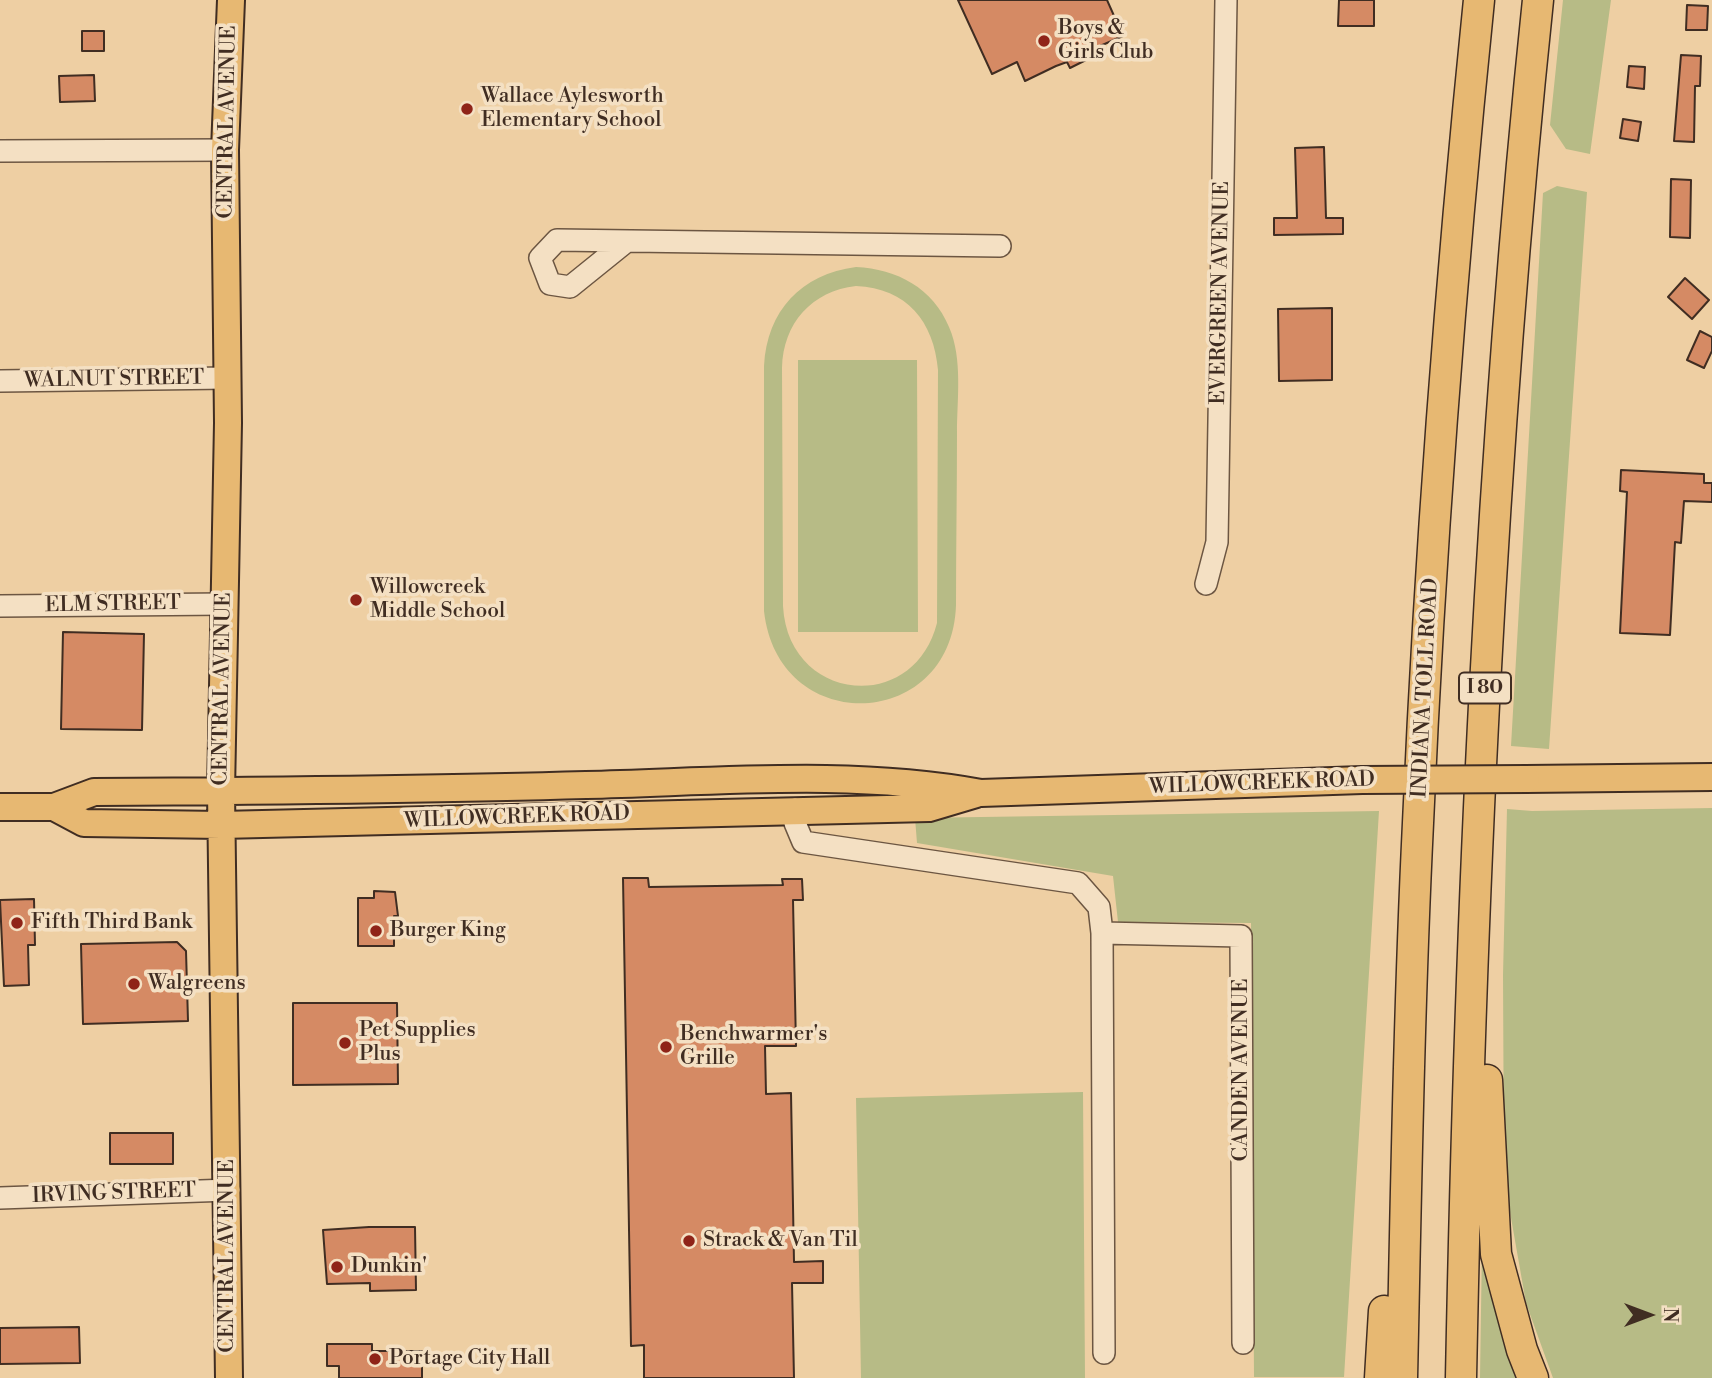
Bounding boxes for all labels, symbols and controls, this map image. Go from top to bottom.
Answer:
place label: Boys & Girls Club [1058,16,1153,66]
street label: CENTRAL AVENUE [214,25,242,219]
marker: Boys & Girls Club [1036,33,1052,49]
place label: Wallace Aylesworth Elementary School [481,84,664,134]
marker: Wallace Aylesworth Elementary School [459,101,475,117]
street label: EVERGREEN AVENUE [1206,181,1236,405]
street label: WALNUT STREET [24,366,204,394]
place label: Willowcreek Middle School [370,575,505,625]
street label: INDIANA TOLL ROAD [1408,577,1444,799]
street label: ELM STREET [45,591,181,619]
street label: CENTRAL AVENUE [209,592,237,786]
marker: Willowcreek Middle School [348,592,364,608]
road number: I 80 [1459,673,1511,704]
street label: WILLOWCREEK ROAD [1149,767,1375,801]
street label: WILLOWCREEK ROAD [404,801,630,835]
place label: Fifth Third Bank [31,910,192,936]
marker: Fifth Third Bank [9,915,25,931]
place label: Burger King [390,918,506,944]
marker: Burger King [368,923,384,939]
place label: Walgreens [148,971,246,997]
marker: Walgreens [126,976,142,992]
street label: CANDEN AVENUE [1229,979,1255,1161]
place label: Pet Supplies Plus [359,1018,476,1068]
place label: Benchwarmer's Grille [680,1022,827,1072]
marker: Pet Supplies Plus [337,1035,353,1051]
marker: Benchwarmer's Grille [658,1039,674,1055]
street label: CENTRAL AVENUE [215,1159,241,1353]
street label: IRVING STREET [32,1179,196,1209]
place label: Strack & Van Til [703,1228,858,1254]
marker: Strack & Van Til [681,1233,697,1249]
place label: Dunkin' [351,1254,427,1280]
marker: Dunkin' [329,1259,345,1275]
north arrow [1614,1280,1684,1350]
text: N [1658,1307,1682,1323]
place label: Portage City Hall [389,1346,550,1372]
marker: Portage City Hall [367,1351,383,1367]

